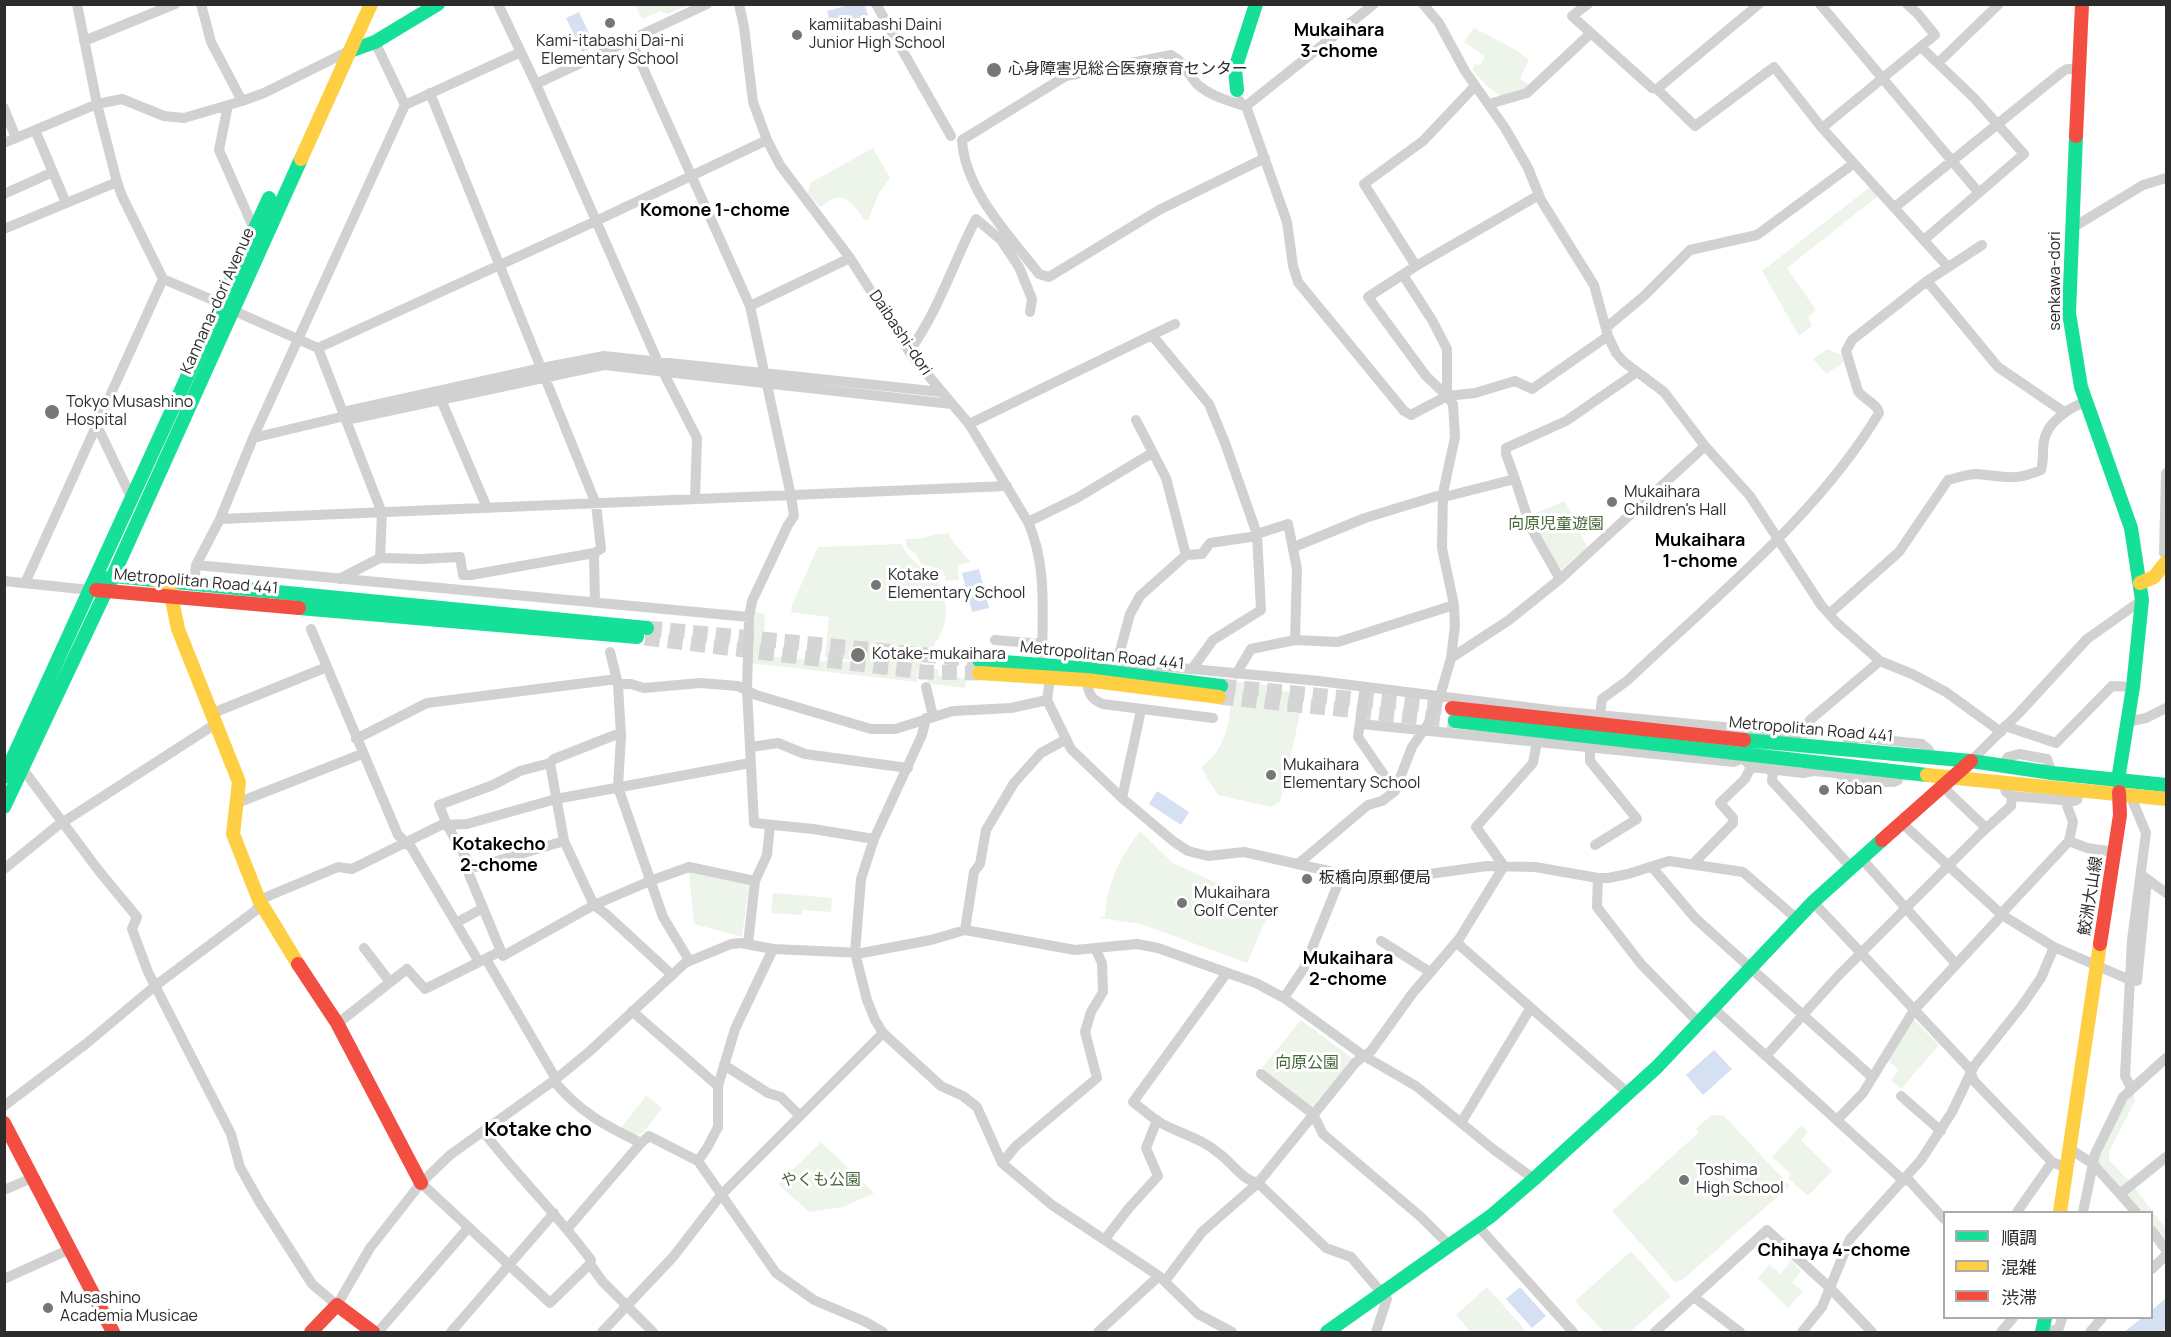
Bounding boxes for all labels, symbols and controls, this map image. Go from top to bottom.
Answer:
marker: Kami-itabashi Dai-ni Elementary School [603,16,617,30]
place label: kamiitabashi Daini Junior High School [809,16,945,54]
district label: Mukaihara 3-chome [1294,20,1384,63]
marker: kamiitabashi Daini Junior High School [790,28,804,42]
place label: Kami-itabashi Dai-ni Elementary School [536,32,684,70]
place label: 心身障害児総合医療療育センター [1008,60,1248,80]
marker: 心身障害児総合医療療育センター [985,61,1003,79]
district label: Komone 1-chome [640,200,790,222]
street label: Kannana-dori Avenue [177,225,259,377]
street label: senkawa-dori [2046,231,2066,331]
street label: Daibashi-dori [864,287,936,379]
place label: Tokyo Musashino Hospital [66,393,193,431]
marker: Tokyo Musashino Hospital [43,403,61,421]
place label: Mukaihara Children's Hall [1624,483,1727,521]
marker: Mukaihara Children's Hall [1605,495,1619,509]
park label: 向原児童遊園 [1508,515,1604,535]
district label: Mukaihara 1-chome [1655,530,1745,572]
street label: Metropolitan Road 441 [113,565,279,599]
place label: Kotake Elementary School [888,566,1026,604]
marker: Kotake Elementary School [869,578,883,592]
street label: Metropolitan Road 441 [1019,638,1185,674]
place label: Kotake-mukaihara [872,645,1006,665]
marker: Kotake-mukaihara [849,646,867,664]
street label: Metropolitan Road 441 [1728,713,1894,747]
place label: Mukaihara Elementary School [1283,756,1421,794]
marker: Mukaihara Elementary School [1264,768,1278,782]
place label: Koban [1836,780,1882,800]
marker: Koban [1817,783,1831,797]
district label: Kotakecho 2-chome [452,834,546,876]
street label: 鮫洲大山線 [2075,855,2107,937]
place label: 板橋向原郵便局 [1319,869,1431,889]
marker: 板橋向原郵便局 [1300,872,1314,886]
place label: Mukaihara Golf Center [1194,884,1279,922]
marker: Mukaihara Golf Center [1175,896,1189,910]
district label: Mukaihara 2-chome [1303,948,1393,990]
park label: 向原公園 [1275,1054,1339,1074]
district label: Kotake cho [484,1118,592,1142]
place label: Toshima High School [1696,1161,1784,1199]
park label: やくも公園 [781,1171,861,1191]
marker: Toshima High School [1677,1173,1691,1187]
legend [1943,1211,2153,1319]
text: 順調 [2001,1225,2037,1249]
district label: Chihaya 4-chome [1758,1240,1910,1262]
text: 混雑 [2001,1255,2037,1279]
text: 渋滞 [2001,1285,2037,1309]
place label: Musashino Academia Musicae [60,1289,198,1327]
marker: Musashino Academia Musicae [41,1301,55,1315]

